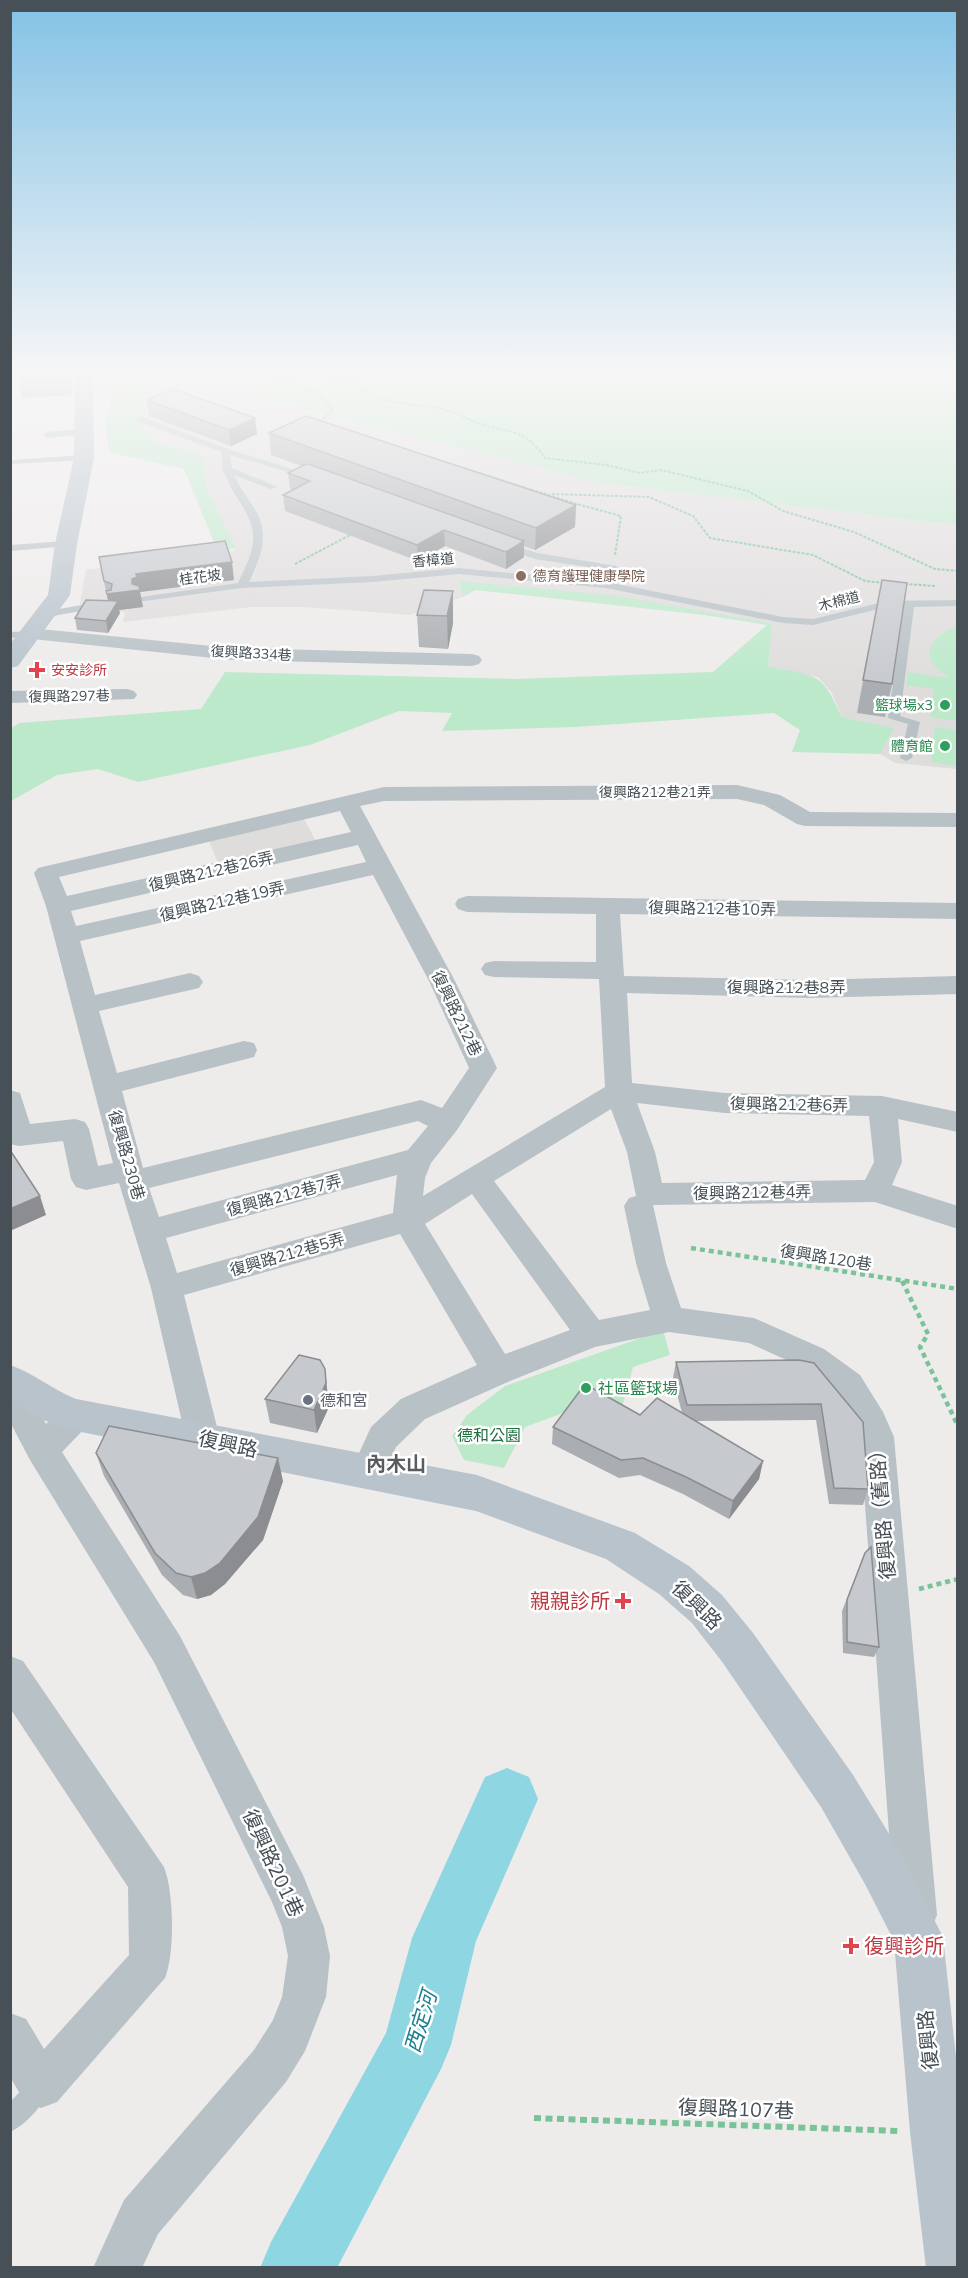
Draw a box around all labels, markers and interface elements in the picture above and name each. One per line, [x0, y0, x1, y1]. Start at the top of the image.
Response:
street label: 香樟道 [411, 549, 455, 571]
street label: 桂花坡 [178, 565, 222, 589]
place label: 德育護理健康學院 [533, 567, 645, 585]
marker: 德育護理健康學院 [514, 569, 528, 583]
street label: 木棉道 [816, 587, 862, 615]
street label: 復興路334巷 [210, 642, 292, 664]
marker: 安安診所 [28, 661, 46, 679]
place label: 安安診所 [51, 661, 107, 679]
street label: 復興路297巷 [28, 686, 110, 706]
place label: 籃球場x3 [875, 696, 933, 714]
marker: 籃球場x3 [938, 698, 952, 712]
place label: 體育館 [891, 737, 933, 755]
marker: 體育館 [938, 739, 952, 753]
street label: 復興路212巷21弄 [599, 783, 711, 801]
street label: 復興路212巷26弄 [146, 847, 276, 895]
street label: 復興路212巷19弄 [157, 877, 287, 925]
street label: 復興路212巷10弄 [648, 897, 776, 919]
street label: 復興路212巷 [428, 967, 486, 1059]
street label: 復興路212巷8弄 [727, 977, 845, 997]
street label: 復興路212巷6弄 [730, 1093, 848, 1115]
street label: 復興路230巷 [105, 1108, 149, 1202]
street label: 復興路212巷7弄 [224, 1170, 344, 1220]
street label: 復興路212巷4弄 [693, 1181, 811, 1203]
street label: 復興路212巷5弄 [227, 1228, 347, 1280]
street label: 復興路120巷 [779, 1240, 873, 1274]
place label: 社區籃球場 [598, 1378, 678, 1398]
marker: 社區籃球場 [579, 1381, 593, 1395]
place label: 德和宮 [320, 1390, 368, 1410]
marker: 德和宮 [301, 1393, 315, 1407]
street label: 復興路 [196, 1425, 260, 1462]
park label: 德和公園 [457, 1425, 521, 1445]
street label: 復興路（舊路） [863, 1439, 900, 1581]
district label: 內木山 [366, 1451, 426, 1476]
street label: 復興路 [667, 1575, 728, 1634]
place label: 親親診所 [530, 1588, 610, 1613]
marker: 親親診所 [614, 1592, 632, 1610]
street label: 復興路201巷 [238, 1805, 309, 1921]
place label: 復興診所 [864, 1933, 944, 1958]
marker: 復興診所 [842, 1937, 860, 1955]
water label: 西定河 [398, 1984, 443, 2056]
street label: 復興路 [912, 2009, 943, 2071]
street label: 復興路107巷 [678, 2094, 794, 2123]

